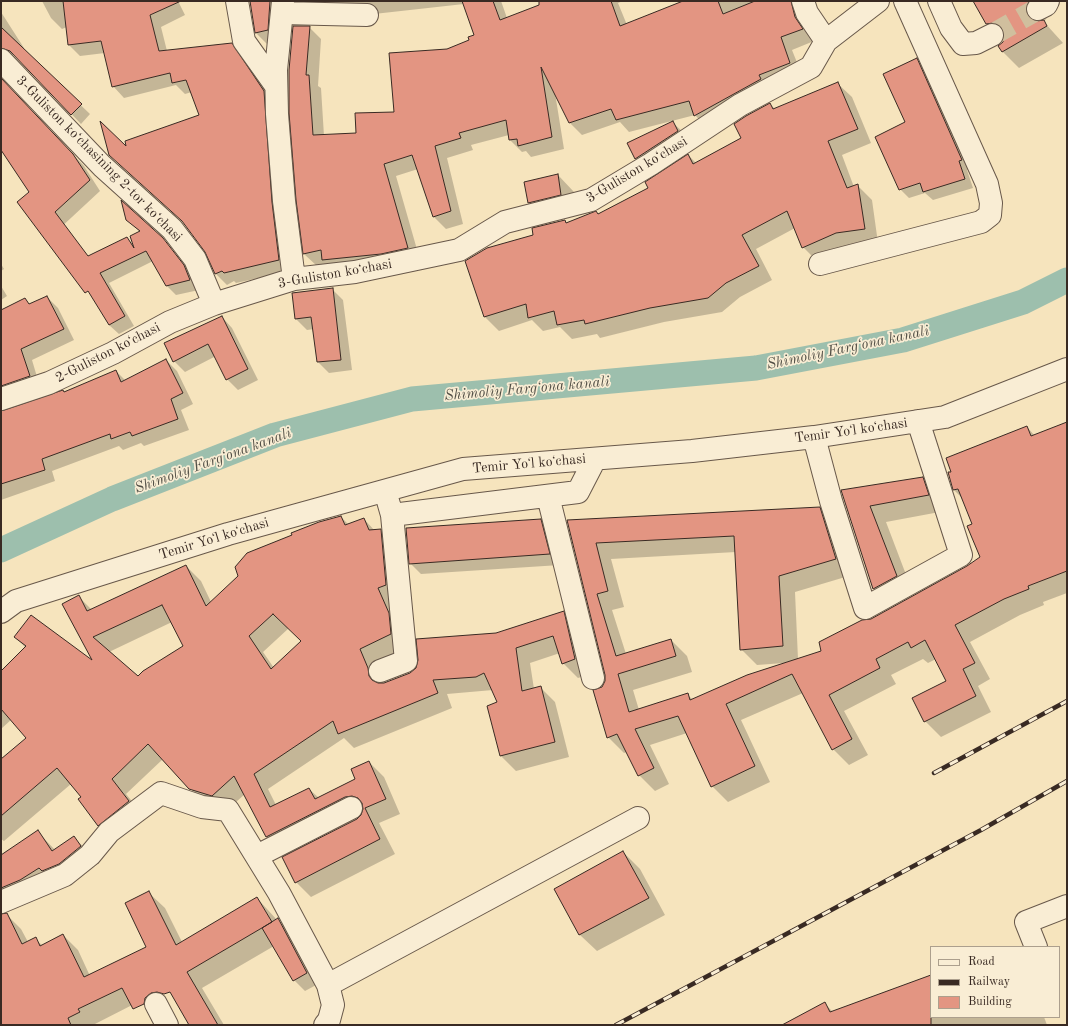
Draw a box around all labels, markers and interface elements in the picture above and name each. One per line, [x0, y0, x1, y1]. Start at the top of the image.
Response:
street label: 3-Guliston koʻchasining 2-tor koʻchasi [12, 72, 186, 246]
street label: 3-Guliston koʻchasi [583, 133, 691, 207]
street label: 3-Guliston koʻchasi [277, 256, 393, 292]
street label: 2-Guliston koʻchasi [53, 319, 163, 387]
water label: Shimoliy Fargʻona kanali [765, 322, 931, 374]
water label: Shimoliy Fargʻona kanali [444, 373, 610, 405]
street label: Temir Yoʻl koʻchasi [793, 415, 909, 447]
water label: Shimoliy Fargʻona kanali [132, 424, 294, 498]
street label: Temir Yoʻl koʻchasi [471, 451, 587, 477]
street label: Temir Yoʻl koʻchasi [157, 514, 271, 564]
legend [930, 946, 1060, 1018]
text: Road [968, 956, 995, 968]
text: Railway [968, 976, 1010, 988]
text: Building [968, 996, 1012, 1008]

